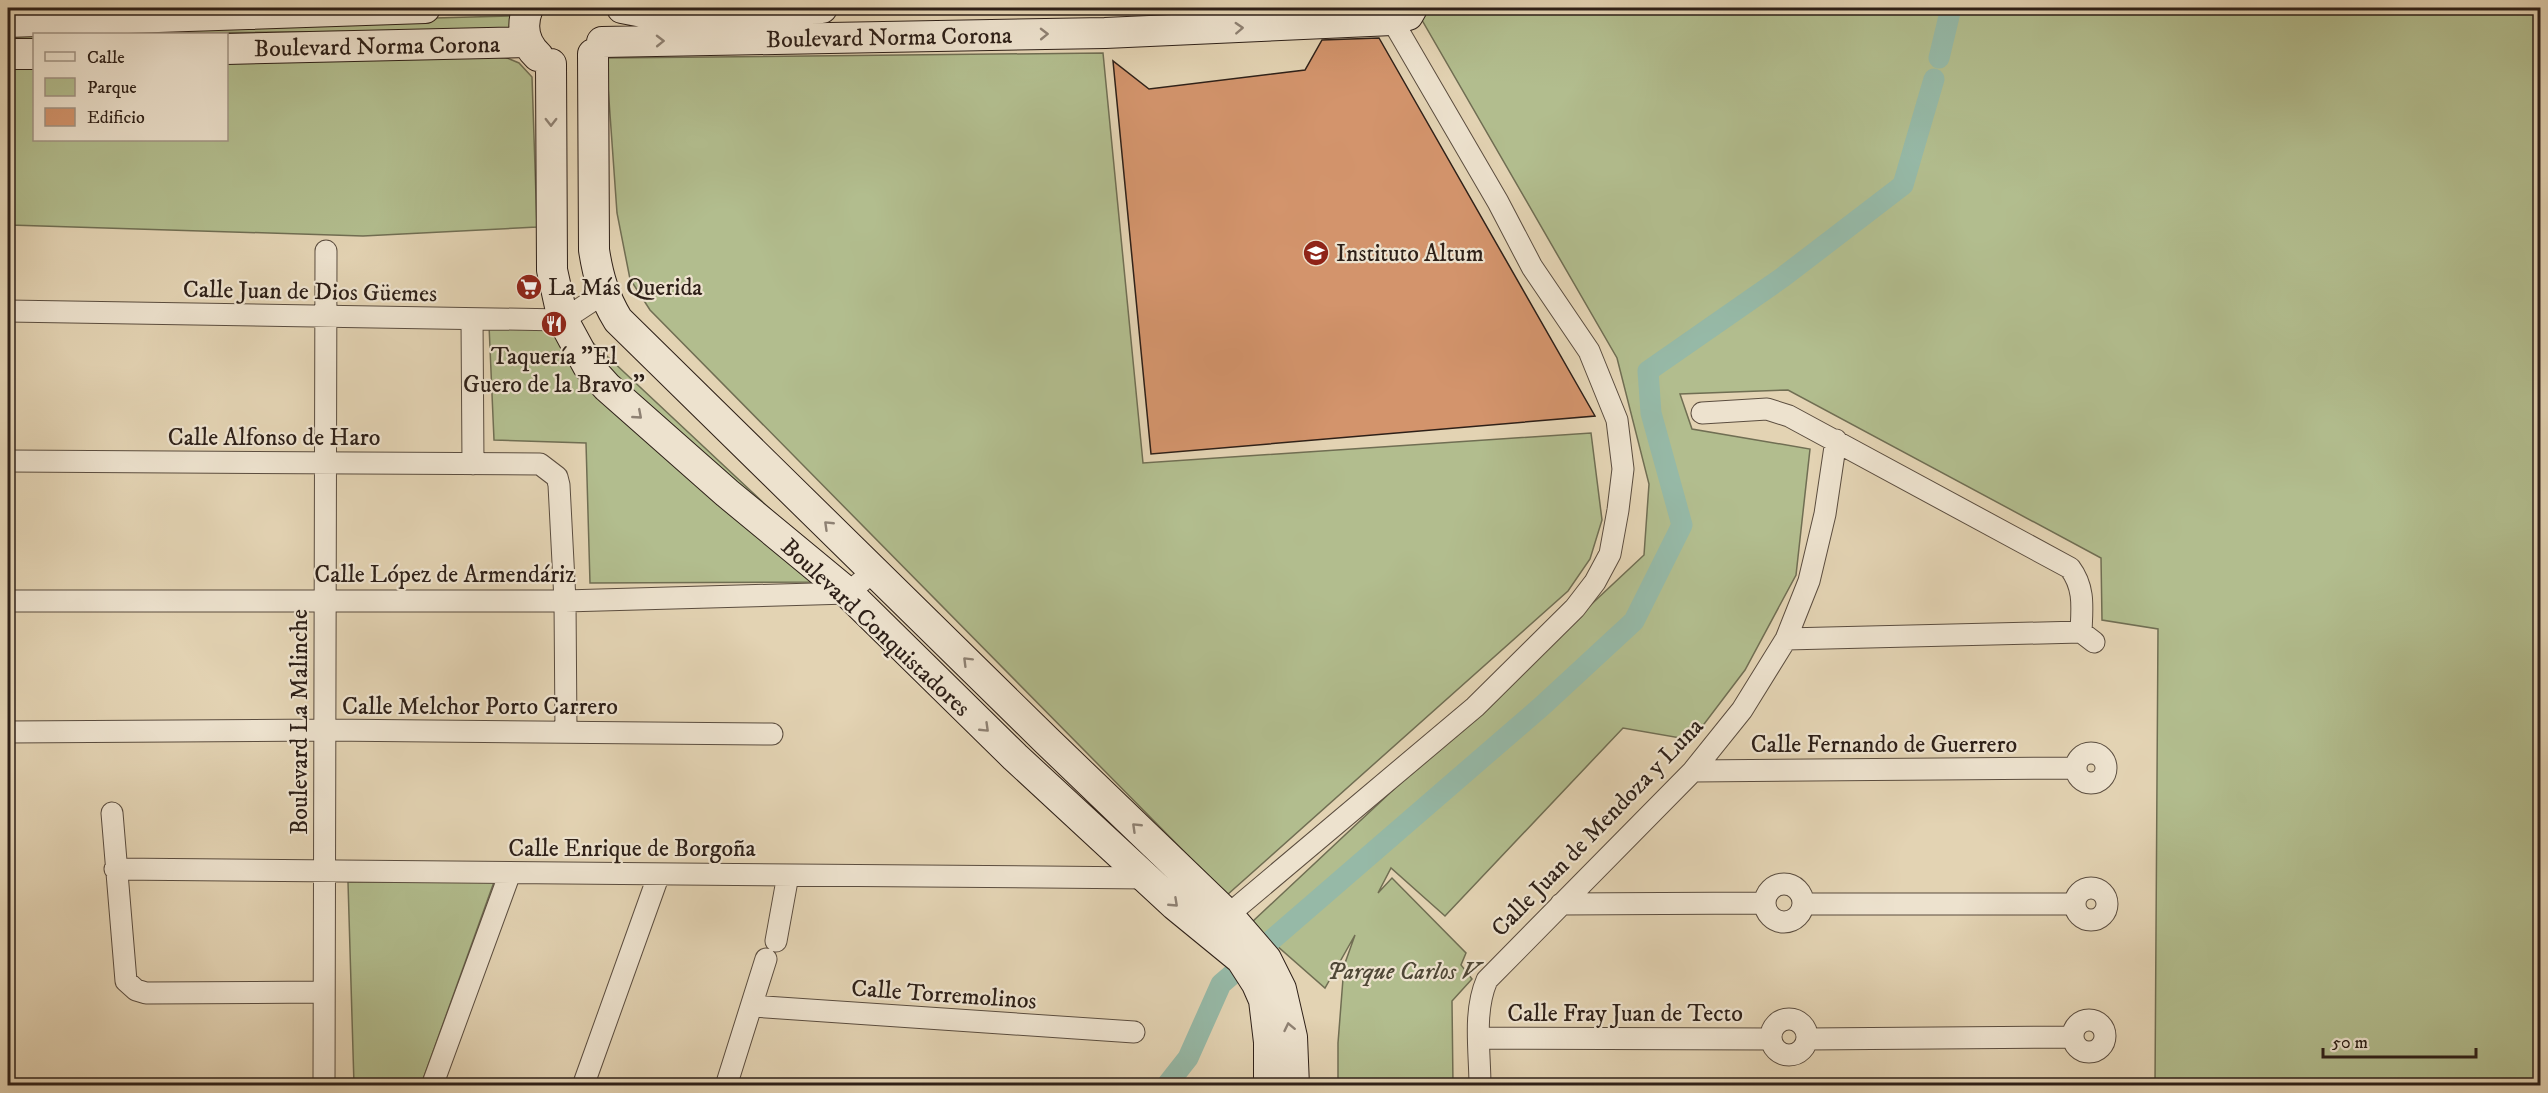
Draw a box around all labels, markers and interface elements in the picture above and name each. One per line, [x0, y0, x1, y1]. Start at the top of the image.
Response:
street label: Boulevard Norma Corona [766, 21, 1013, 55]
one-way arrow [1234, 21, 1243, 34]
one-way arrow [1040, 28, 1049, 40]
street label: Boulevard Norma Corona [254, 30, 501, 64]
legend [33, 33, 228, 141]
one-way arrow [656, 35, 665, 47]
text: Calle [87, 47, 125, 69]
text: Parque [87, 77, 137, 99]
text: Edificio [87, 107, 145, 129]
one-way arrow [545, 118, 557, 127]
school or university icon: Instituto Altum [1301, 238, 1331, 268]
place label: Instituto Altum [1336, 239, 1484, 269]
supermarket icon: La Más Querida [514, 272, 544, 302]
place label: La Más Querida [548, 273, 703, 303]
street label: Calle Juan de Dios Güemes [183, 275, 437, 309]
restaurant icon: Taquería "El Guero de la Bravo" [539, 309, 569, 339]
place label: Taquería "El Guero de la Bravo" [463, 342, 645, 400]
one-way arrow [631, 408, 642, 419]
street label: Calle Alfonso de Haro [168, 423, 380, 453]
one-way arrow [824, 521, 835, 532]
street label: Boulevard Conquistadores [774, 532, 976, 723]
street label: Calle López de Armendáriz [314, 560, 576, 590]
street label: Boulevard La Malinche [285, 609, 315, 835]
one-way arrow [963, 658, 974, 669]
street label: Calle Melchor Porto Carrero [342, 692, 618, 722]
street label: Calle Juan de Mendoza y Luna [1485, 711, 1711, 943]
one-way arrow [978, 720, 989, 731]
street label: Calle Fernando de Guerrero [1751, 730, 2017, 760]
one-way arrow [1133, 823, 1143, 834]
street label: Calle Enrique de Borgoña [508, 834, 757, 864]
one-way arrow [1167, 896, 1178, 907]
park label: Parque Carlos V [1327, 957, 1484, 987]
street label: Calle Torremolinos [850, 974, 1038, 1016]
street label: Calle Fray Juan de Tecto [1507, 999, 1743, 1029]
scale bar [2323, 1021, 2476, 1059]
one-way arrow [1284, 1023, 1297, 1033]
text: 50 m [2332, 1032, 2368, 1054]

